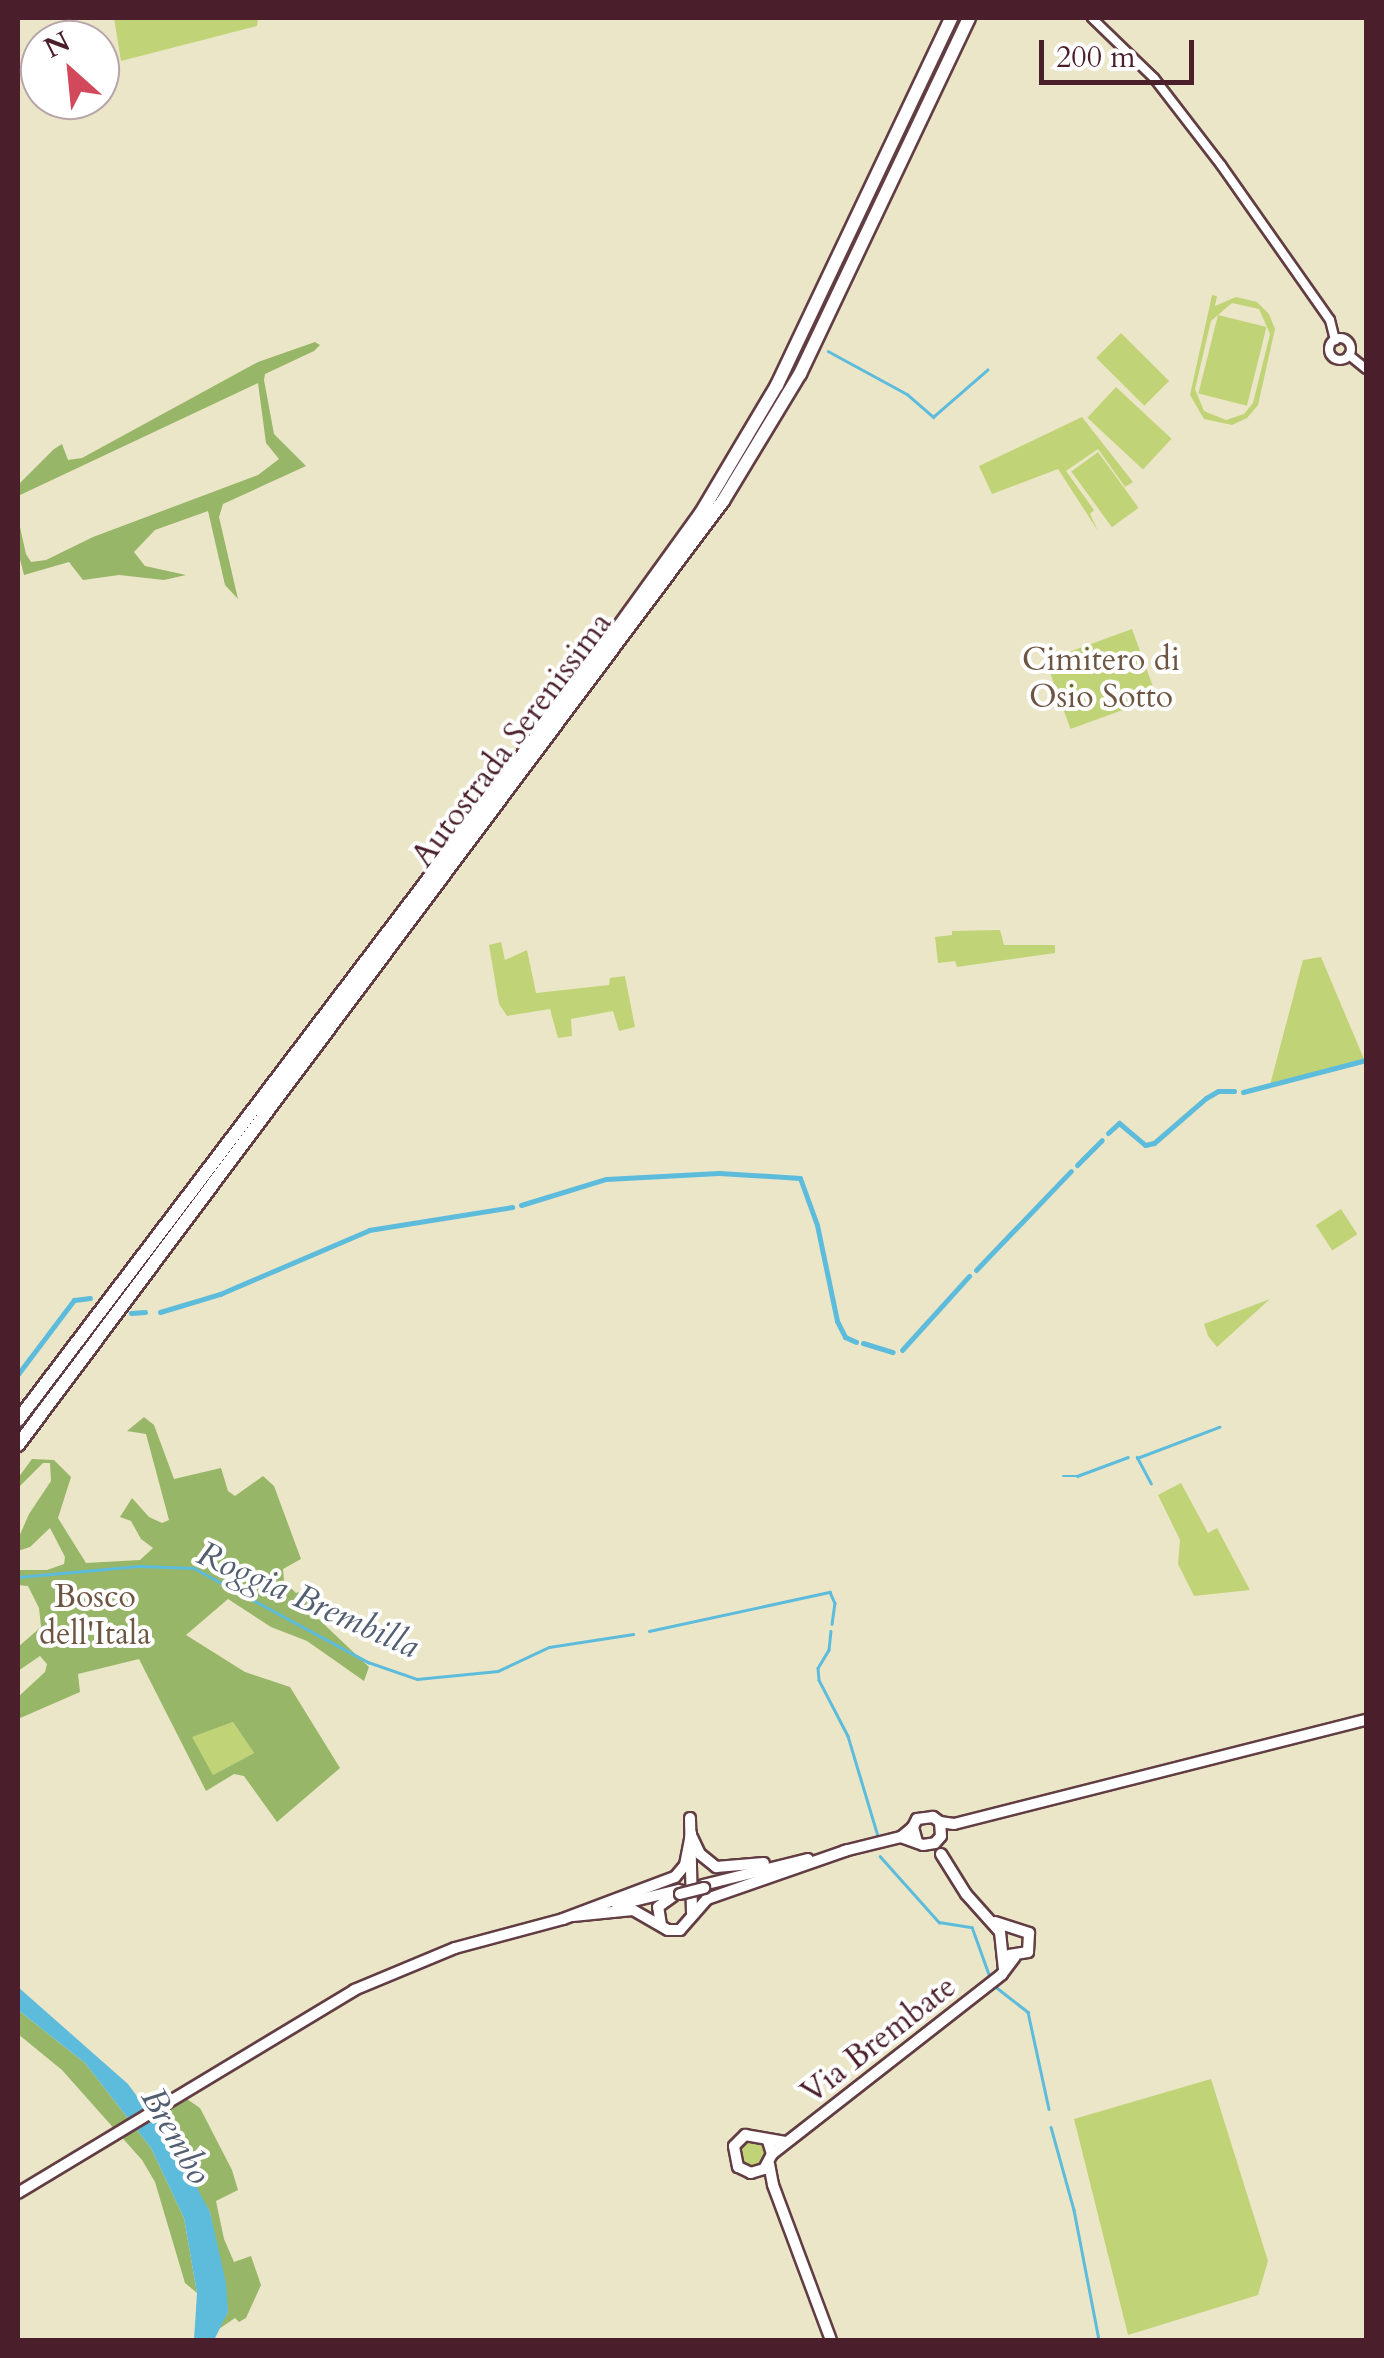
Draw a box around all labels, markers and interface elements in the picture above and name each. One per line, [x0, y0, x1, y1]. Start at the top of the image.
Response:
north arrow [20, 20, 120, 120]
scale bar [1044, 20, 1199, 82]
text: N [38, 23, 77, 67]
text: 200 m [1056, 37, 1136, 78]
street label: Autostrada Serenissima [404, 605, 620, 875]
park label: Cimitero di Osio Sotto [1022, 642, 1180, 717]
water label: Roggia Brembilla [191, 1532, 425, 1668]
park label: Bosco dell'Itala [39, 1579, 151, 1654]
street label: Via Brembate [794, 1968, 964, 2112]
water label: Brembo [132, 2080, 220, 2192]

